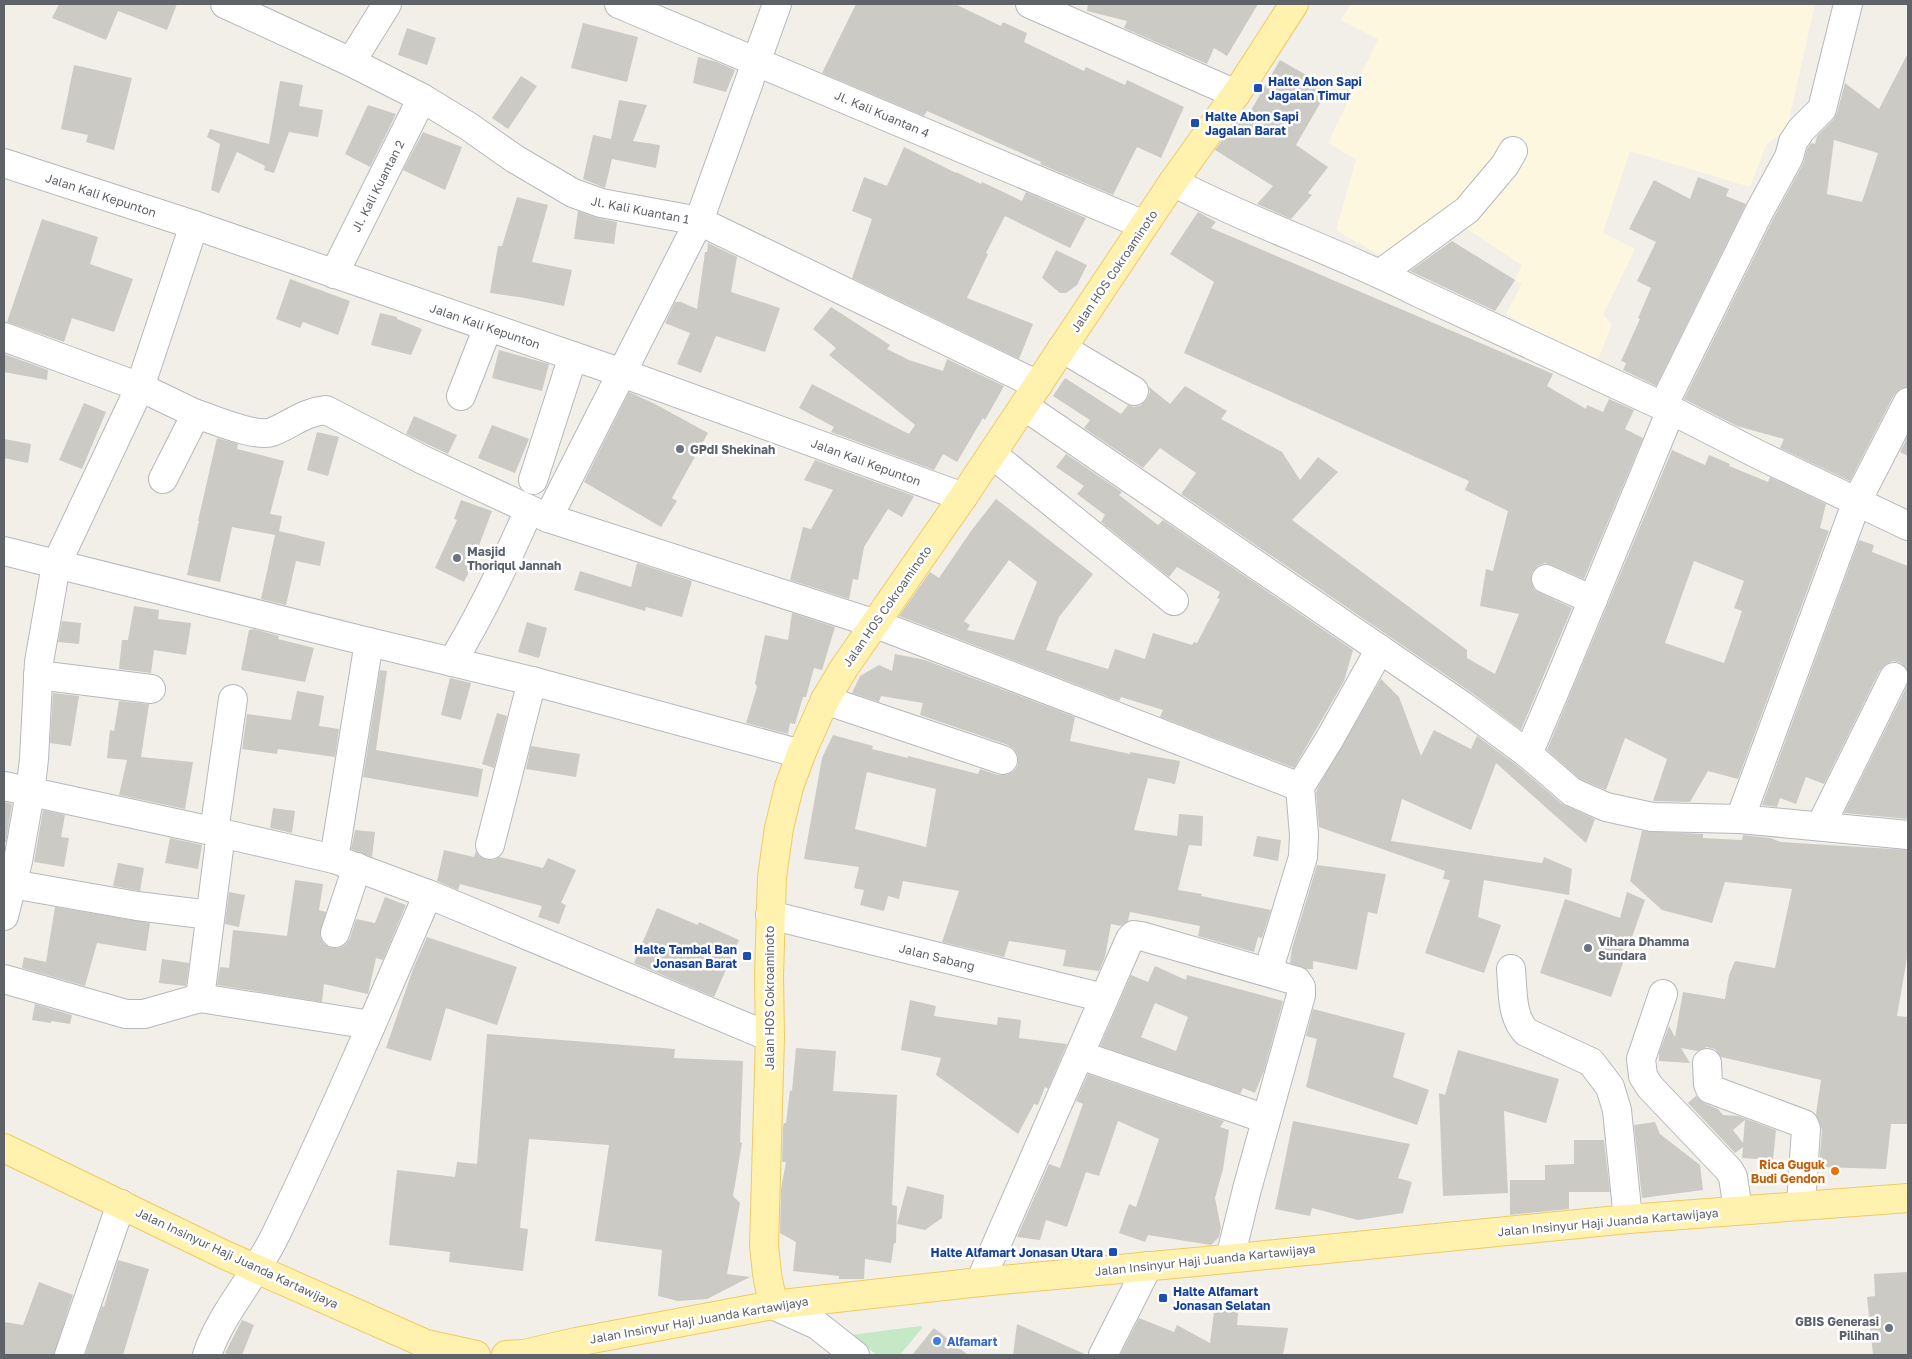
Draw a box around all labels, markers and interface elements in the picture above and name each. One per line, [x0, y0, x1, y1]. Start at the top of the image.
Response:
place label: Halte Abon Sapi Jagalan Timur [1268, 74, 1362, 103]
marker: Halte Abon Sapi Jagalan Timur [1252, 82, 1264, 94]
street label: Jl. Kali Kuantan 4 [832, 87, 932, 141]
place label: Halte Abon Sapi Jagalan Barat [1205, 109, 1299, 138]
marker: Halte Abon Sapi Jagalan Barat [1189, 117, 1201, 129]
street label: Jl. Kali Kuantan 2 [348, 138, 408, 234]
street label: Jalan Kali Kepunton [44, 170, 158, 220]
street label: Jl. Kali Kuantan 1 [590, 193, 691, 227]
street label: Jalan HOS Cokroaminoto [1067, 207, 1161, 335]
street label: Jalan Kali Kepunton [428, 300, 542, 352]
street label: Jalan Kali Kepunton [809, 435, 923, 489]
place label: GPdI Shekinah [690, 442, 775, 457]
marker: GPdI Shekinah [674, 443, 686, 455]
street label: Jalan HOS Cokroaminoto [839, 543, 935, 669]
place label: Masjid Thoriqul Jannah [467, 544, 561, 573]
marker: Masjid Thoriqul Jannah [451, 552, 463, 564]
street label: Jalan HOS Cokroaminoto [762, 926, 777, 1070]
place label: Vihara Dhamma Sundara [1598, 934, 1689, 963]
street label: Jalan Sabang [897, 940, 977, 974]
place label: Halte Tambal Ban Jonasan Barat [634, 942, 737, 971]
marker: Vihara Dhamma Sundara [1582, 942, 1594, 954]
marker: Halte Tambal Ban Jonasan Barat [741, 950, 753, 962]
place label: Rica Guguk Budi Gendon [1751, 1157, 1825, 1186]
marker: Rica Guguk Budi Gendon [1829, 1165, 1841, 1177]
street label: Jalan Insinyur Haji Juanda Kartawijaya [133, 1204, 341, 1312]
street label: Jalan Insinyur Haji Juanda Kartawijaya [1497, 1205, 1719, 1239]
street label: Jalan Insinyur Haji Juanda Kartawijaya [1094, 1241, 1316, 1279]
place label: Halte Alfamart Jonasan Utara [931, 1245, 1103, 1260]
marker: Halte Alfamart Jonasan Utara [1107, 1246, 1119, 1258]
place label: Halte Alfamart Jonasan Selatan [1173, 1284, 1270, 1313]
marker: Halte Alfamart Jonasan Selatan [1157, 1292, 1169, 1304]
street label: Jalan Insinyur Haji Juanda Kartawijaya [589, 1293, 809, 1347]
place label: GBIS Generasi Pilihan [1795, 1314, 1879, 1343]
marker: GBIS Generasi Pilihan [1883, 1322, 1895, 1334]
place label: Alfamart [947, 1334, 998, 1349]
marker: Alfamart [931, 1335, 943, 1347]

